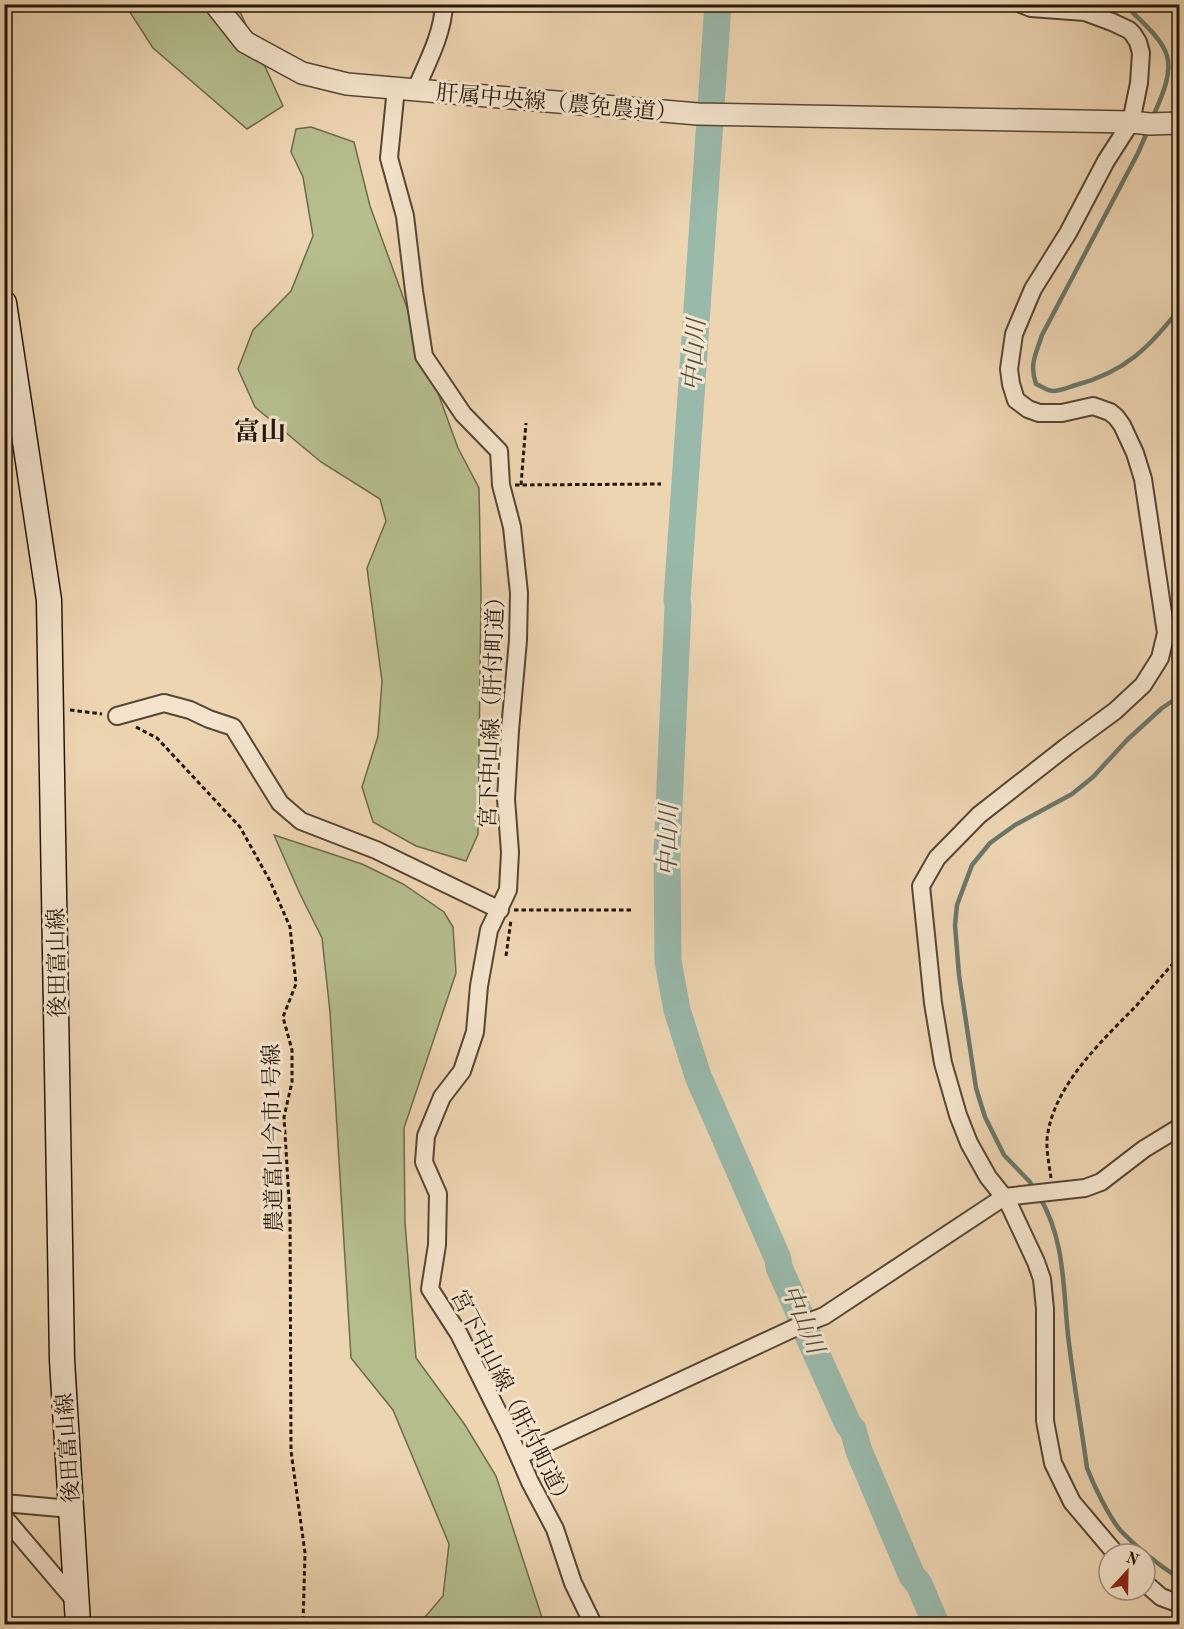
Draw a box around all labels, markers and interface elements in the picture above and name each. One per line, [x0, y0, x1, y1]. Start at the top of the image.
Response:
street label: 肝属中央線（農免農道） [435, 80, 679, 125]
water label: 中山川 [679, 315, 711, 392]
district label: 富山 [234, 417, 286, 446]
street label: 宮下中山線（肝付町道） [476, 586, 508, 828]
water label: 中山川 [654, 801, 683, 876]
street label: 後田富山線 [44, 908, 70, 1018]
street label: 農道富山今市1号線 [259, 1043, 287, 1233]
water label: 中山川 [776, 1281, 830, 1360]
street label: 宮下中山線（肝付町道） [446, 1286, 578, 1513]
street label: 後田富山線 [52, 1392, 84, 1504]
north arrow [1097, 1542, 1157, 1602]
text: N [1123, 1550, 1141, 1570]

